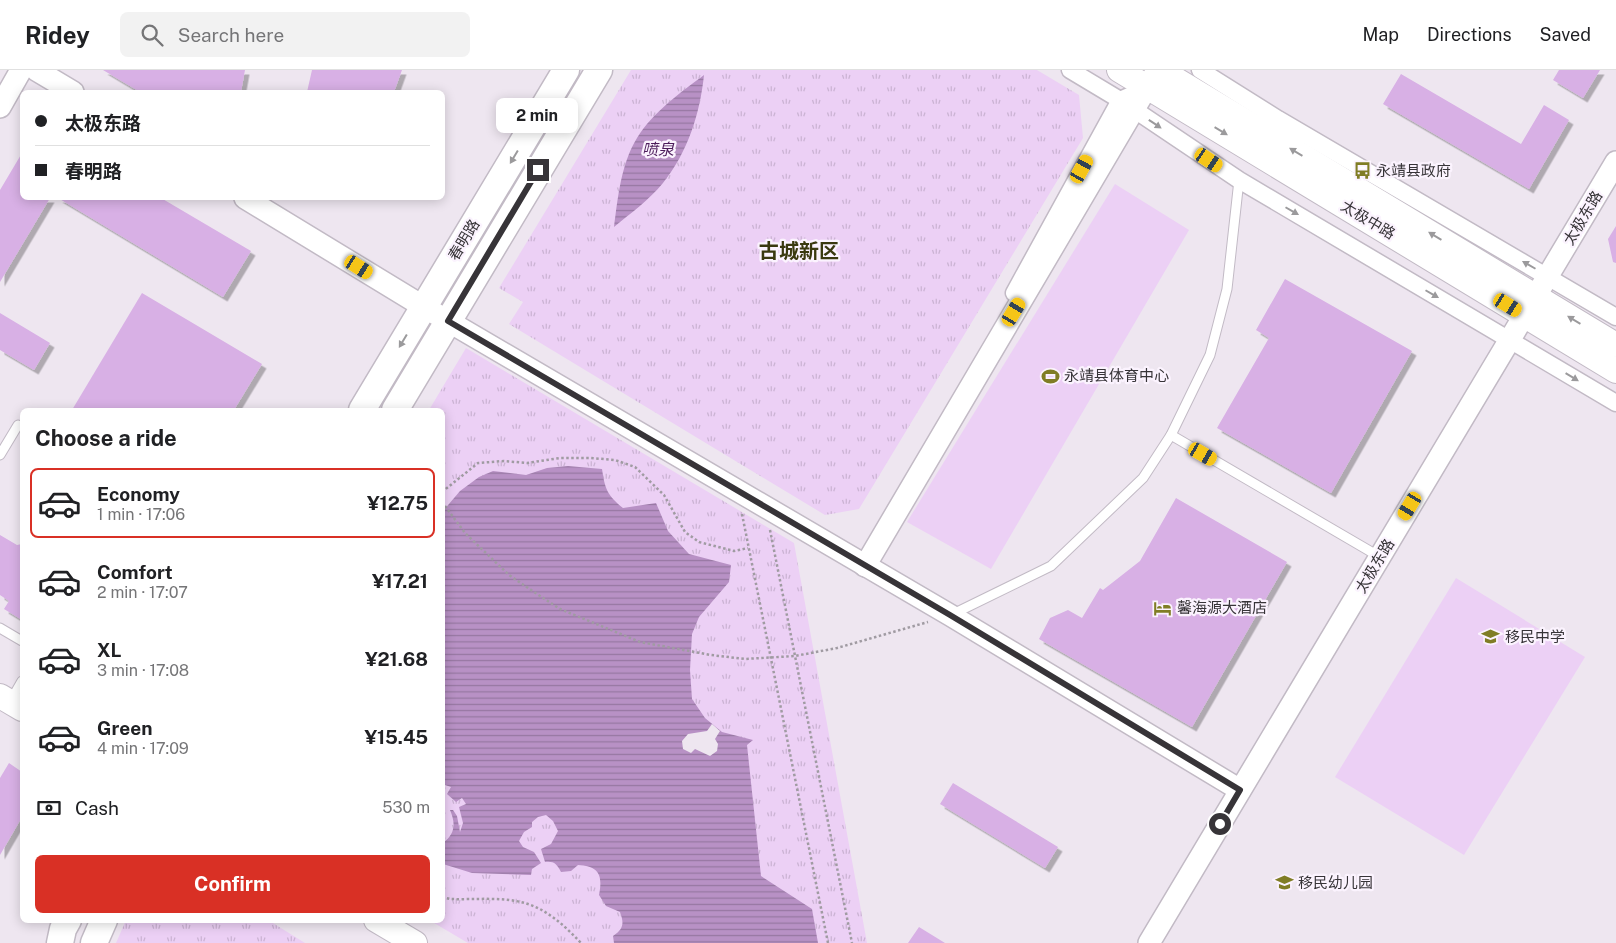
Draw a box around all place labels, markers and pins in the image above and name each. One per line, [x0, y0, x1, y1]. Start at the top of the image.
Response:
bus stop icon: 永靖县政府 [1352, 161, 1372, 181]
place label: 永靖县政府 [1376, 162, 1451, 179]
sports icon: 永靖县体育中心 [1040, 366, 1060, 386]
place label: 永靖县体育中心 [1064, 367, 1169, 384]
hotel icon: 馨海源大酒店 [1153, 598, 1173, 618]
place label: 馨海源大酒店 [1177, 599, 1267, 616]
school or university icon: 移民中学 [1481, 627, 1501, 647]
place label: 移民中学 [1505, 628, 1565, 645]
school or university icon: 移民幼儿园 [1274, 873, 1294, 893]
place label: 移民幼儿园 [1298, 874, 1373, 891]

